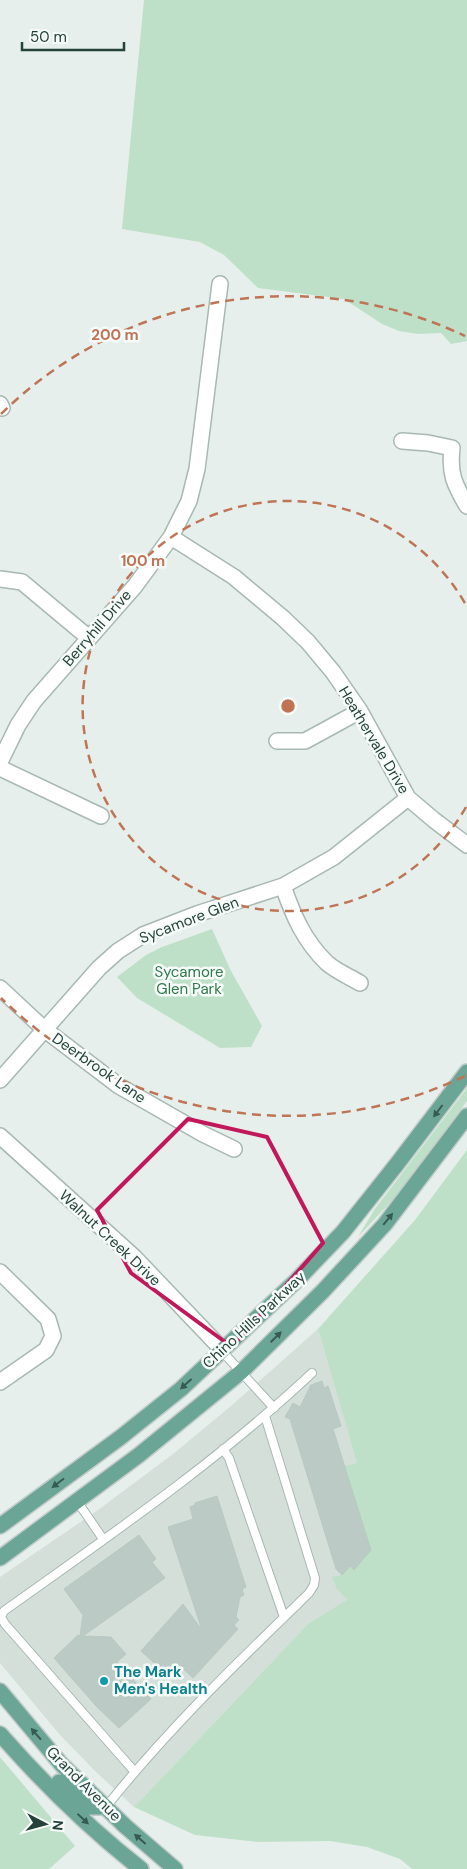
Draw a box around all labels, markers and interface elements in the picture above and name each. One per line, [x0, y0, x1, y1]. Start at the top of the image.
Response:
scale bar [22, 20, 125, 52]
text: 50 m [30, 27, 67, 47]
text: 200 m [91, 325, 139, 345]
text: 100 m [121, 551, 165, 571]
street label: Berryhill Drive [58, 585, 136, 671]
street label: Heathervale Drive [334, 682, 414, 798]
centre of rings [279, 697, 297, 715]
street label: Sycamore Glen [136, 892, 242, 948]
park label: Sycamore Glen Park [154, 962, 224, 999]
street label: Deerbrook Lane [48, 1028, 150, 1108]
one-way arrow [432, 1104, 443, 1117]
street label: Walnut Creek Drive [55, 1186, 165, 1290]
one-way arrow [382, 1213, 393, 1226]
street label: Chino Hills Parkway [198, 1267, 310, 1373]
one-way arrow [270, 1332, 282, 1344]
one-way arrow [181, 1378, 193, 1390]
one-way arrow [52, 1478, 65, 1489]
place label: The Mark Men's Health [114, 1662, 208, 1699]
marker: The Mark Men's Health [98, 1675, 110, 1687]
one-way arrow [30, 1728, 41, 1741]
street label: Grand Avenue [42, 1742, 126, 1826]
north arrow [20, 1799, 70, 1849]
one-way arrow [77, 1813, 89, 1825]
text: N [48, 1819, 67, 1831]
one-way arrow [134, 1833, 147, 1844]

